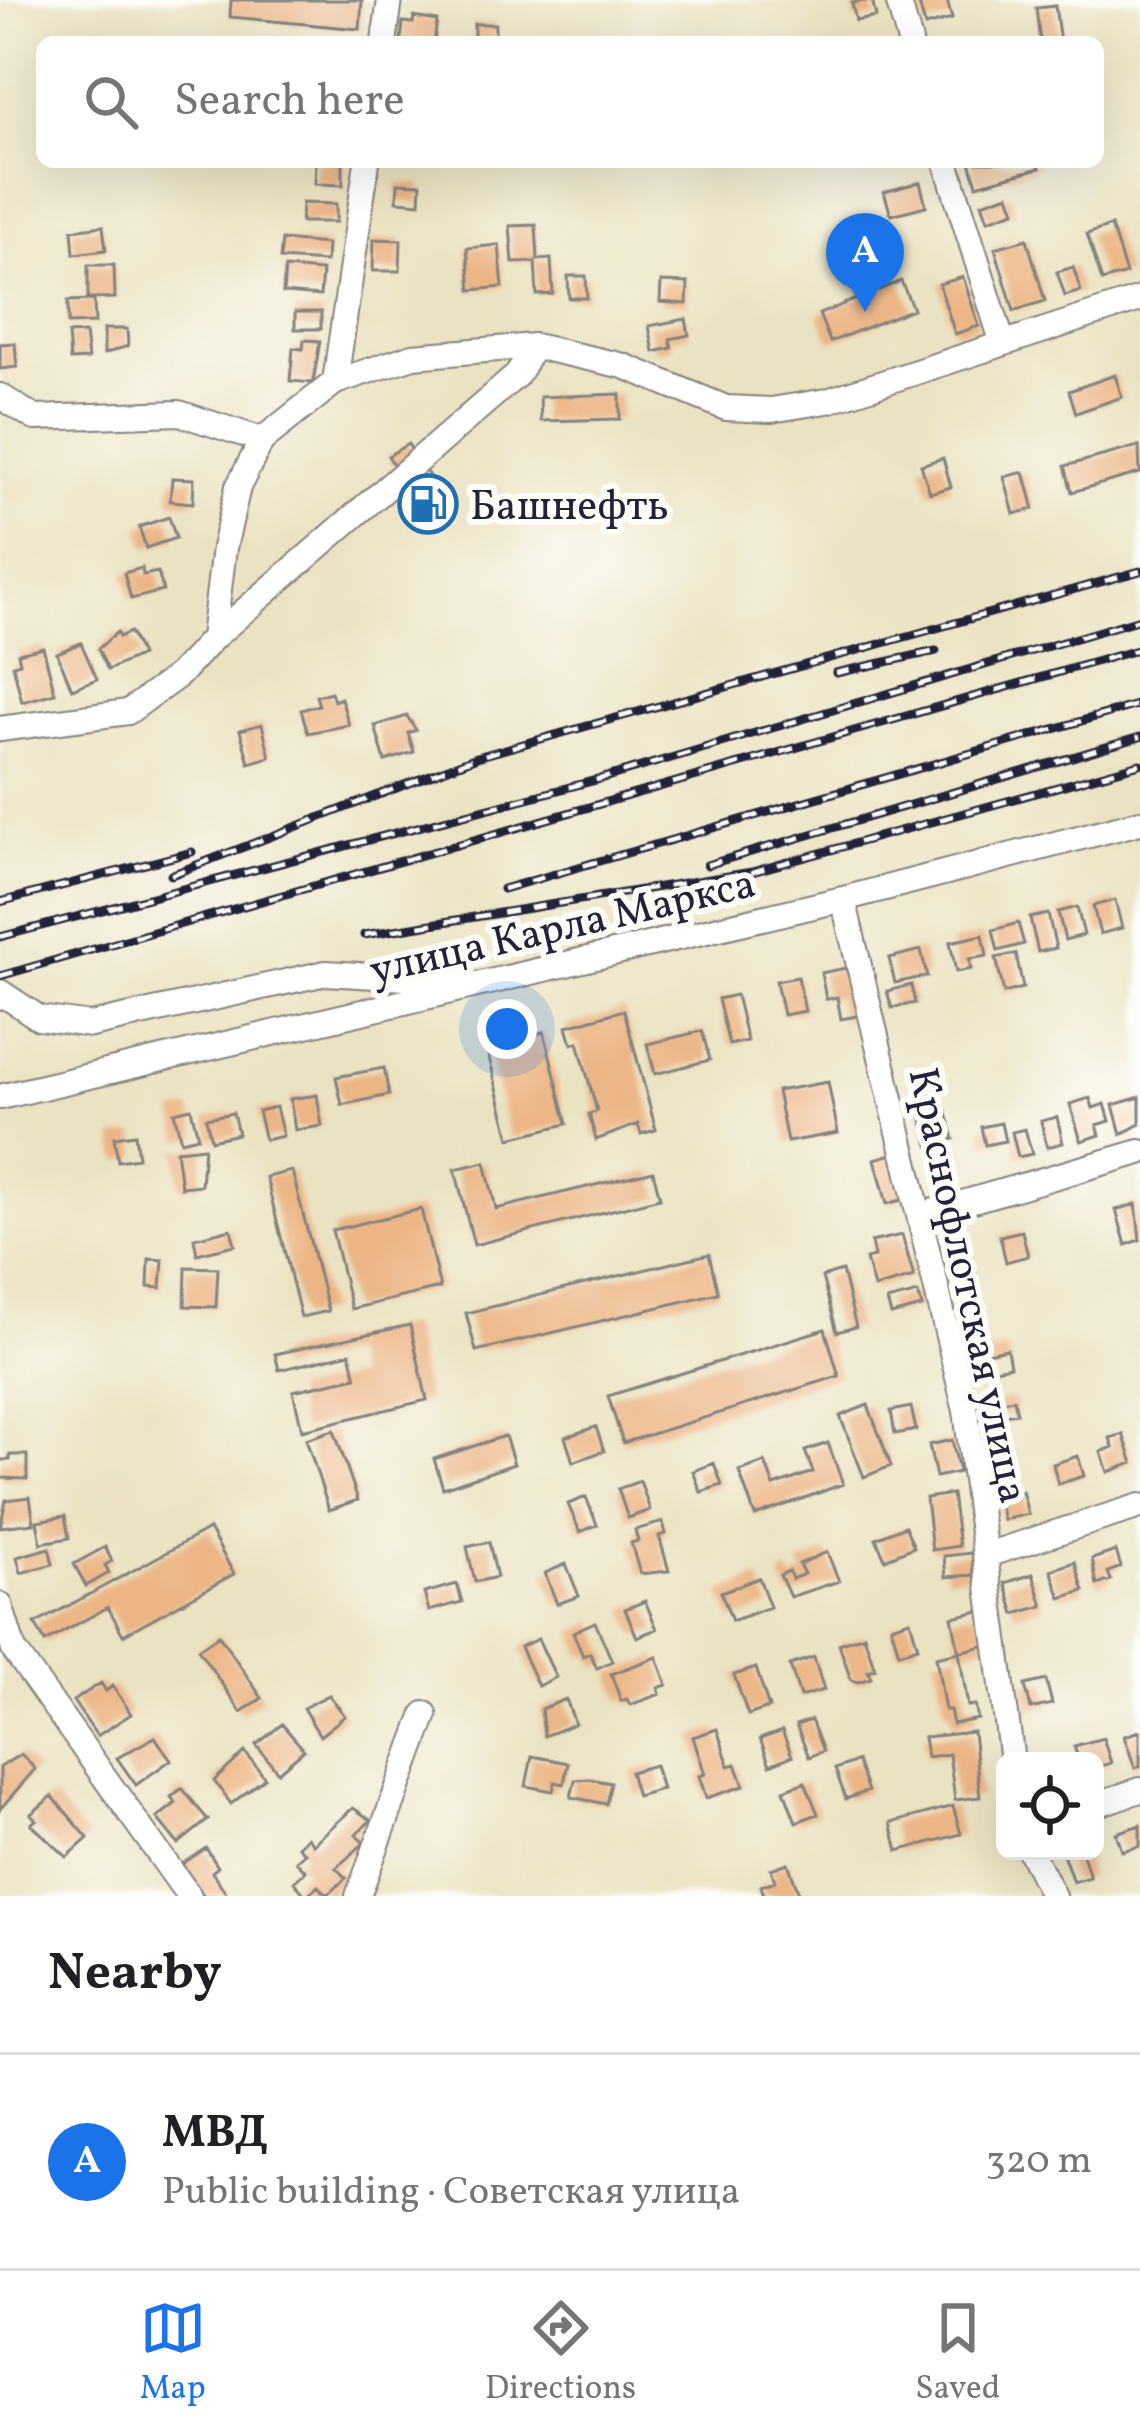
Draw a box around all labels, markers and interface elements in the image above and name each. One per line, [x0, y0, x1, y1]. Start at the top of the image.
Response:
search box [36, 36, 1104, 168]
icon: search [78, 69, 144, 135]
text: Search here [174, 71, 405, 134]
pin: A [826, 213, 904, 312]
fuel station icon: Башнефть [397, 473, 459, 535]
place label: Башнефть [470, 479, 669, 538]
street label: улица Карла Маркса [364, 856, 762, 1002]
your location [477, 999, 537, 1059]
street label: Краснофлотская улица [891, 1063, 1041, 1509]
map controls [996, 1752, 1104, 1860]
button: locate [996, 1752, 1104, 1860]
text: Nearby [48, 1939, 222, 2010]
text: МВД [162, 2103, 269, 2166]
text: A [73, 2135, 101, 2189]
text: 320 m [986, 2135, 1092, 2189]
text: Public building · Советская улица [162, 2166, 740, 2220]
tab: Map [140, 2295, 206, 2413]
tab: Directions [485, 2295, 636, 2413]
tab: Saved [915, 2295, 1000, 2413]

